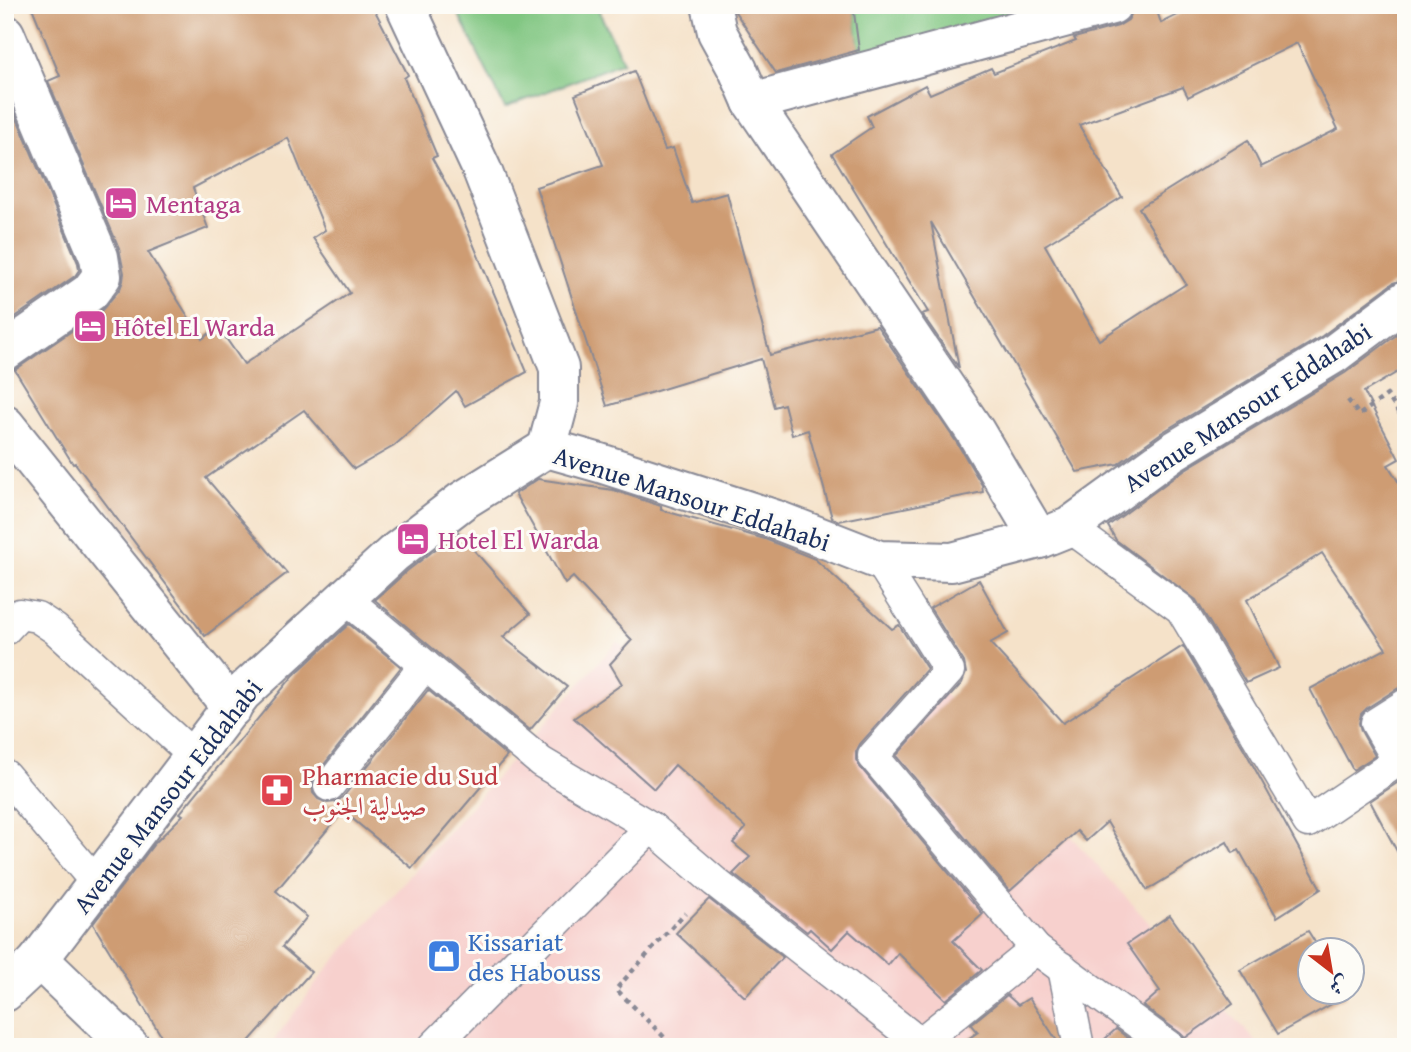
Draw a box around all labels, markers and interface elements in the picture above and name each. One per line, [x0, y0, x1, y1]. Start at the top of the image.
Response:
hotel icon: Mentaga [102, 184, 140, 222]
place label: Mentaga [146, 184, 242, 223]
hotel icon: Hôtel El Warda [71, 307, 109, 345]
place label: Hôtel El Warda [114, 307, 276, 346]
street label: Avenue Mansour Eddahabi [1115, 312, 1379, 502]
street label: Avenue Mansour Eddahabi [549, 435, 835, 561]
hotel icon: Hotel El Warda [394, 520, 432, 558]
place label: Hotel El Warda [438, 520, 600, 559]
street label: Avenue Mansour Eddahabi [63, 670, 271, 922]
place label: Pharmacie du Sud صيدلية الجنوب [302, 756, 498, 825]
pharmacy icon: Pharmacie du Sud صيدلية الجنوب [258, 771, 296, 809]
place label: Kissariat des Habouss [468, 922, 601, 991]
north arrow [1296, 936, 1366, 1006]
shop icon: Kissariat des Habouss [425, 937, 463, 975]
text: ش [1324, 969, 1355, 1002]

